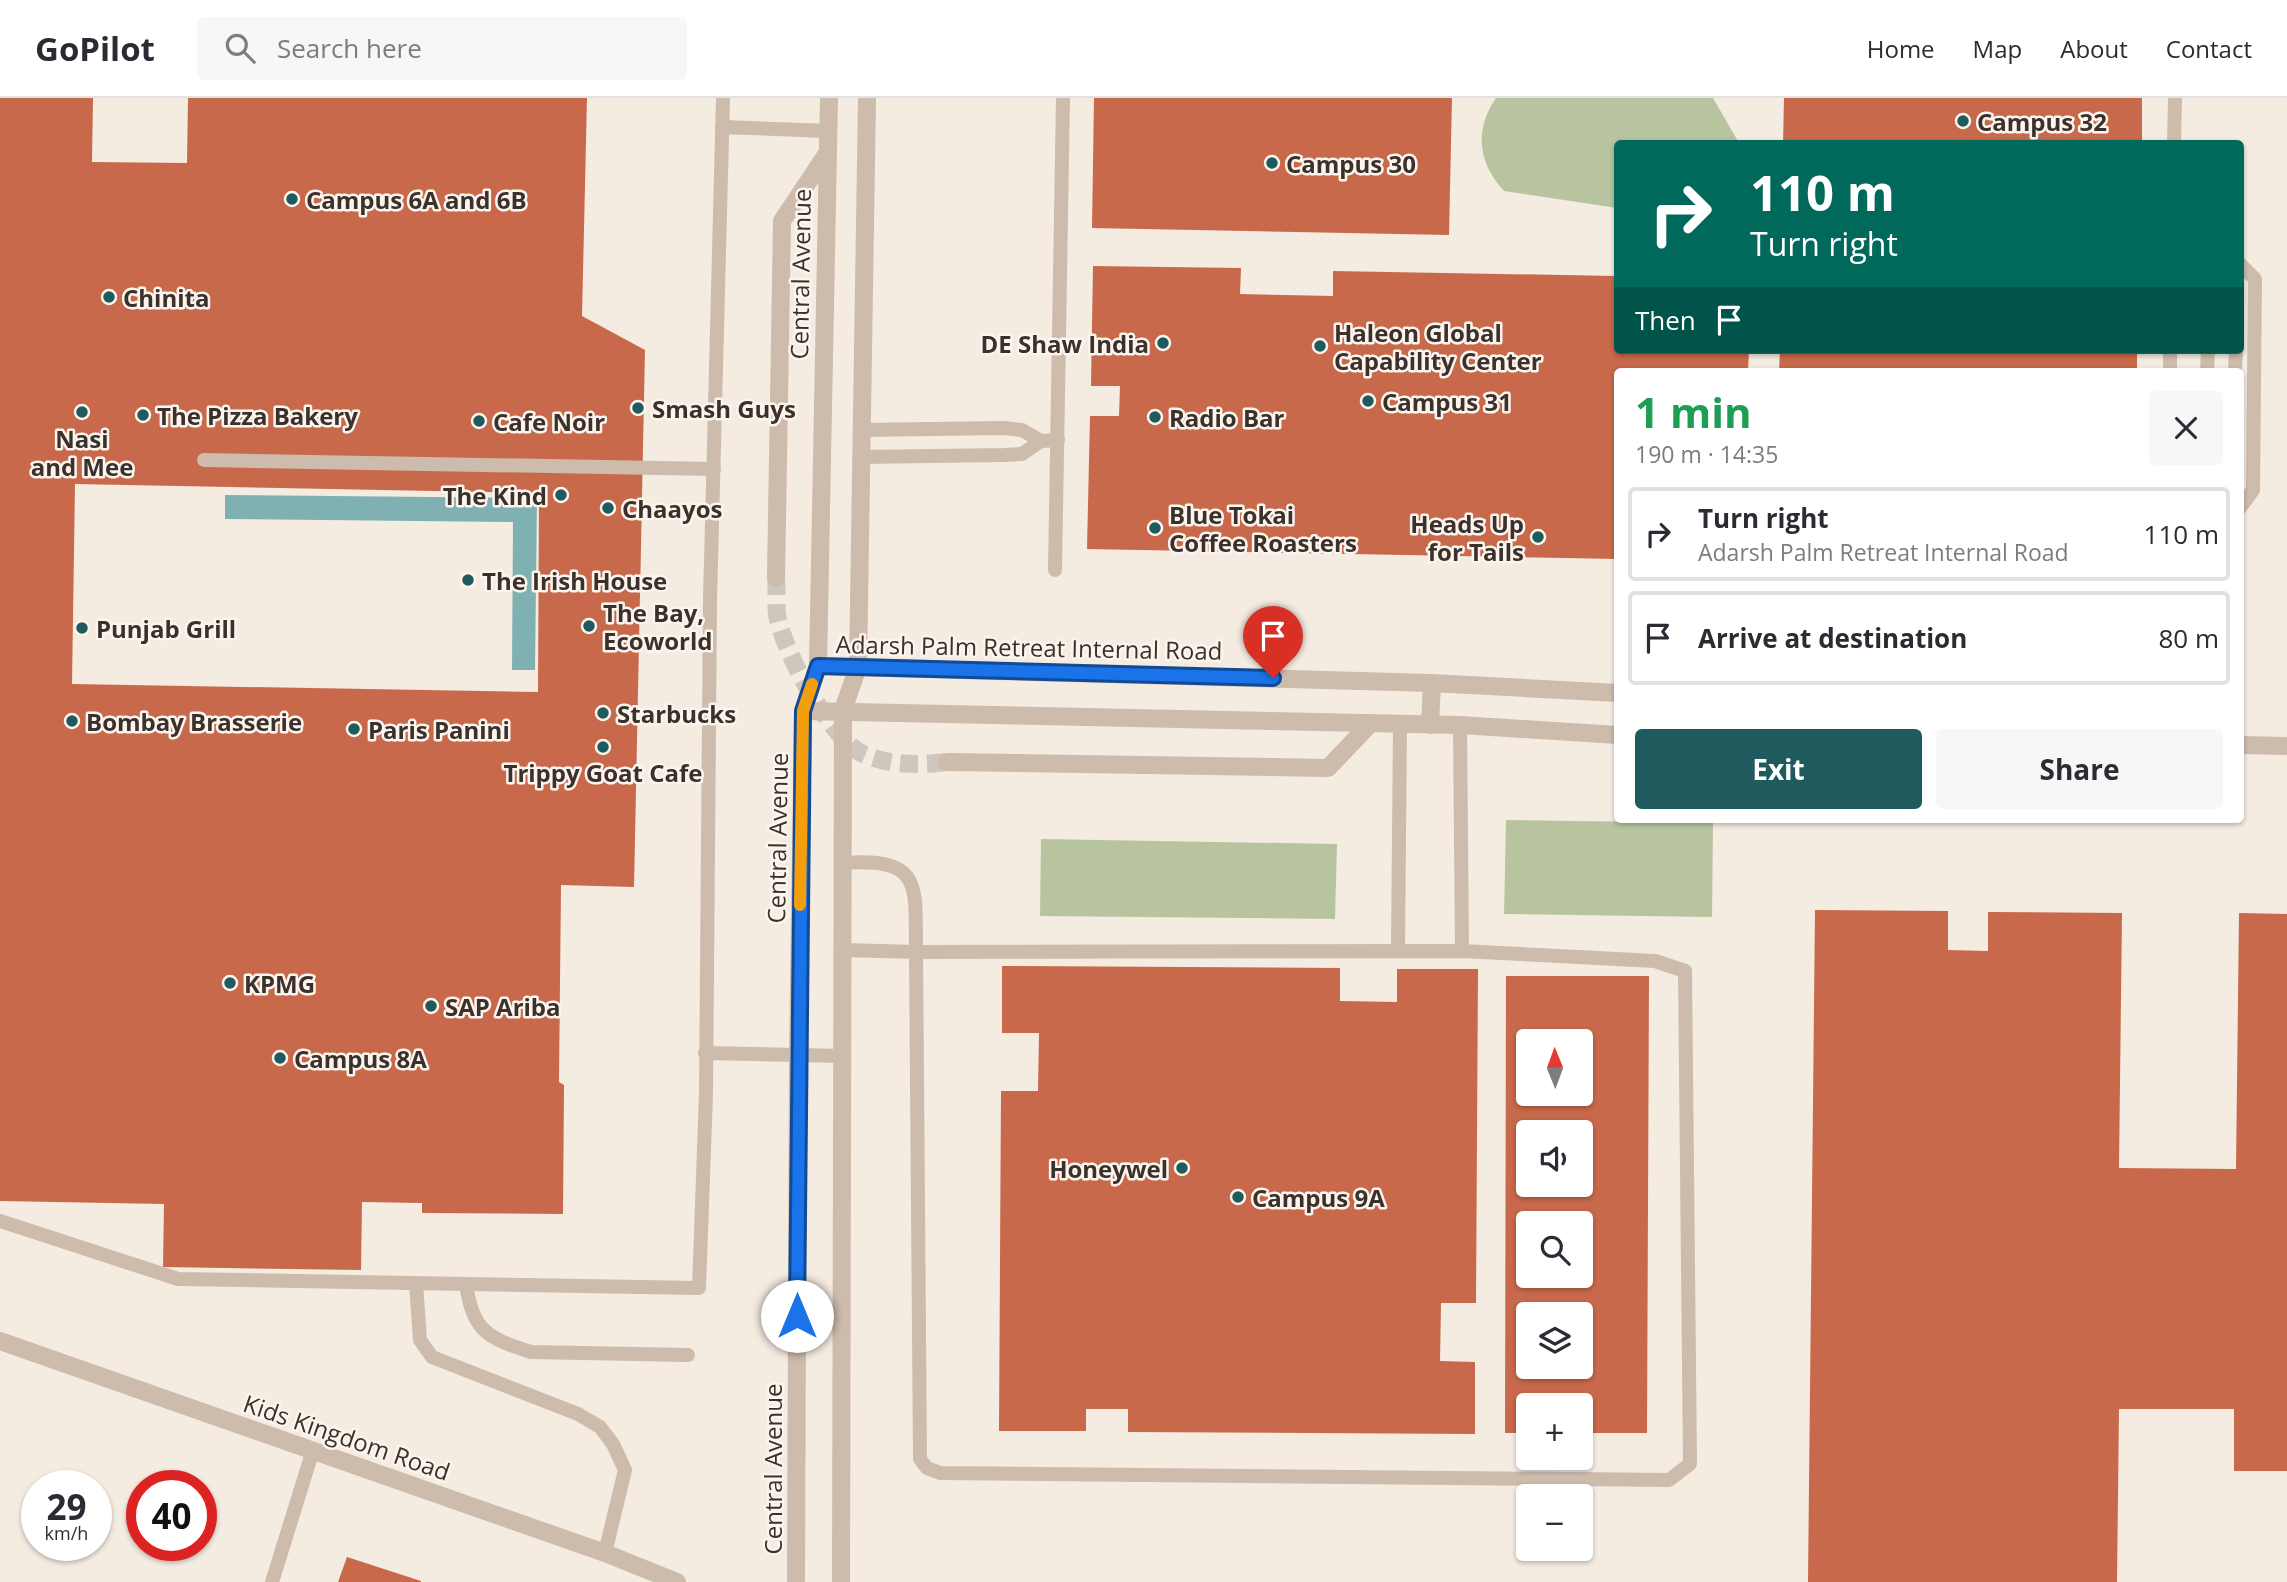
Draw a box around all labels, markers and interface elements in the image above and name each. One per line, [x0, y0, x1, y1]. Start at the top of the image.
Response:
search box [197, 17, 687, 80]
text: GoPilot [35, 26, 155, 71]
icon: search [221, 29, 259, 67]
text: Search here [277, 30, 422, 66]
text: Home [1867, 32, 1935, 65]
text: Map [1973, 32, 2022, 65]
text: About [2060, 32, 2128, 65]
text: Contact [2166, 32, 2252, 65]
place label: Campus 32 [1977, 105, 2107, 138]
marker: Campus 32 [1955, 113, 1971, 129]
place label: Campus 30 [1286, 147, 1416, 180]
marker: Campus 30 [1264, 155, 1280, 171]
text: 110 m [1750, 159, 1895, 225]
icon: right [1635, 168, 1726, 259]
place label: Campus 6A and 6B [306, 183, 527, 216]
street label: Central Avenue [782, 188, 818, 360]
marker: Campus 6A and 6B [284, 191, 300, 207]
text: Turn right [1750, 222, 1898, 265]
place label: Chinita [123, 281, 209, 314]
marker: Chinita [101, 289, 117, 305]
icon: arrive [1710, 301, 1748, 339]
text: Then [1635, 302, 1696, 338]
place label: Haleon Global Capability Center [1334, 316, 1542, 377]
place label: DE Shaw India [981, 327, 1149, 360]
marker: DE Shaw India [1155, 335, 1171, 351]
marker: Haleon Global Capability Center [1312, 338, 1328, 354]
text: 1 min [1635, 383, 1752, 440]
place label: Campus 31 [1382, 385, 1512, 418]
button: close [2149, 391, 2223, 465]
place label: Smash Guys [652, 392, 796, 425]
marker: Campus 31 [1360, 393, 1376, 409]
place label: The Pizza Bakery [157, 399, 358, 432]
marker: Smash Guys [630, 400, 646, 416]
place label: Radio Bar [1169, 401, 1285, 434]
marker: Nasi and Mee [74, 404, 90, 420]
place label: Cafe Noir [493, 405, 605, 438]
marker: The Pizza Bakery [135, 407, 151, 423]
marker: Radio Bar [1147, 409, 1163, 425]
marker: Cafe Noir [471, 413, 487, 429]
place label: Nasi and Mee [31, 422, 133, 483]
text: 190 m · 14:35 [1635, 438, 1778, 470]
place label: The Kind [443, 479, 547, 512]
marker: The Kind [553, 487, 569, 503]
place label: Chaayos [622, 492, 723, 525]
place label: Blue Tokai Coffee Roasters [1169, 498, 1357, 559]
marker: Chaayos [600, 500, 616, 516]
text: Turn right [1698, 500, 1829, 536]
place label: Heads Up for Tails [1410, 507, 1524, 568]
icon: right [1639, 515, 1677, 553]
text: 110 m [2144, 516, 2219, 552]
marker: Blue Tokai Coffee Roasters [1147, 520, 1163, 536]
marker: Heads Up for Tails [1530, 529, 1546, 545]
text: Adarsh Palm Retreat Internal Road [1698, 536, 2069, 568]
place label: The Irish House [482, 564, 667, 597]
marker: The Irish House [460, 572, 476, 588]
place label: The Bay, Ecoworld [603, 596, 712, 657]
pin [1243, 606, 1303, 678]
place label: Punjab Grill [96, 612, 236, 645]
icon: arrive [1254, 617, 1292, 655]
marker: The Bay, Ecoworld [581, 618, 597, 634]
icon: arrive [1639, 619, 1677, 657]
marker: Punjab Grill [74, 620, 90, 636]
text: Arrive at destination [1698, 620, 1967, 656]
text: 80 m [2158, 620, 2219, 656]
street label: Adarsh Palm Retreat Internal Road [835, 627, 1223, 667]
place label: Starbucks [617, 697, 736, 730]
place label: Bombay Brasserie [86, 705, 302, 738]
marker: Starbucks [595, 705, 611, 721]
marker: Bombay Brasserie [64, 713, 80, 729]
place label: Paris Panini [368, 713, 510, 746]
marker: Paris Panini [346, 721, 362, 737]
button: Exit [1635, 729, 1922, 809]
button: Share [1936, 729, 2223, 809]
marker: Trippy Goat Cafe [595, 739, 611, 755]
street label: Central Avenue [759, 752, 795, 924]
place label: Trippy Goat Cafe [503, 756, 703, 789]
place label: KPMG [244, 967, 315, 1000]
marker: KPMG [222, 975, 238, 991]
place label: SAP Ariba [445, 990, 561, 1023]
marker: SAP Ariba [423, 998, 439, 1014]
north arrow [1516, 1029, 1592, 1106]
map controls [1516, 1029, 1593, 1561]
place label: Campus 8A [294, 1042, 427, 1075]
marker: Campus 8A [272, 1050, 288, 1066]
button: sound [1516, 1120, 1593, 1197]
place label: Honeywel [1049, 1152, 1168, 1185]
marker: Honeywel [1174, 1160, 1190, 1176]
place label: Campus 9A [1252, 1181, 1385, 1214]
marker: Campus 9A [1230, 1189, 1246, 1205]
button: search [1516, 1211, 1593, 1288]
position arrow [760, 1279, 834, 1353]
button: layers [1516, 1302, 1593, 1379]
street label: Central Avenue [756, 1384, 789, 1554]
street label: Kids Kingdom Road [239, 1386, 455, 1488]
button: + [1516, 1393, 1593, 1470]
speed limit sign: 40 [126, 1470, 217, 1561]
text: 29 [46, 1483, 87, 1530]
button: − [1516, 1484, 1593, 1561]
text: km/h [45, 1521, 88, 1545]

